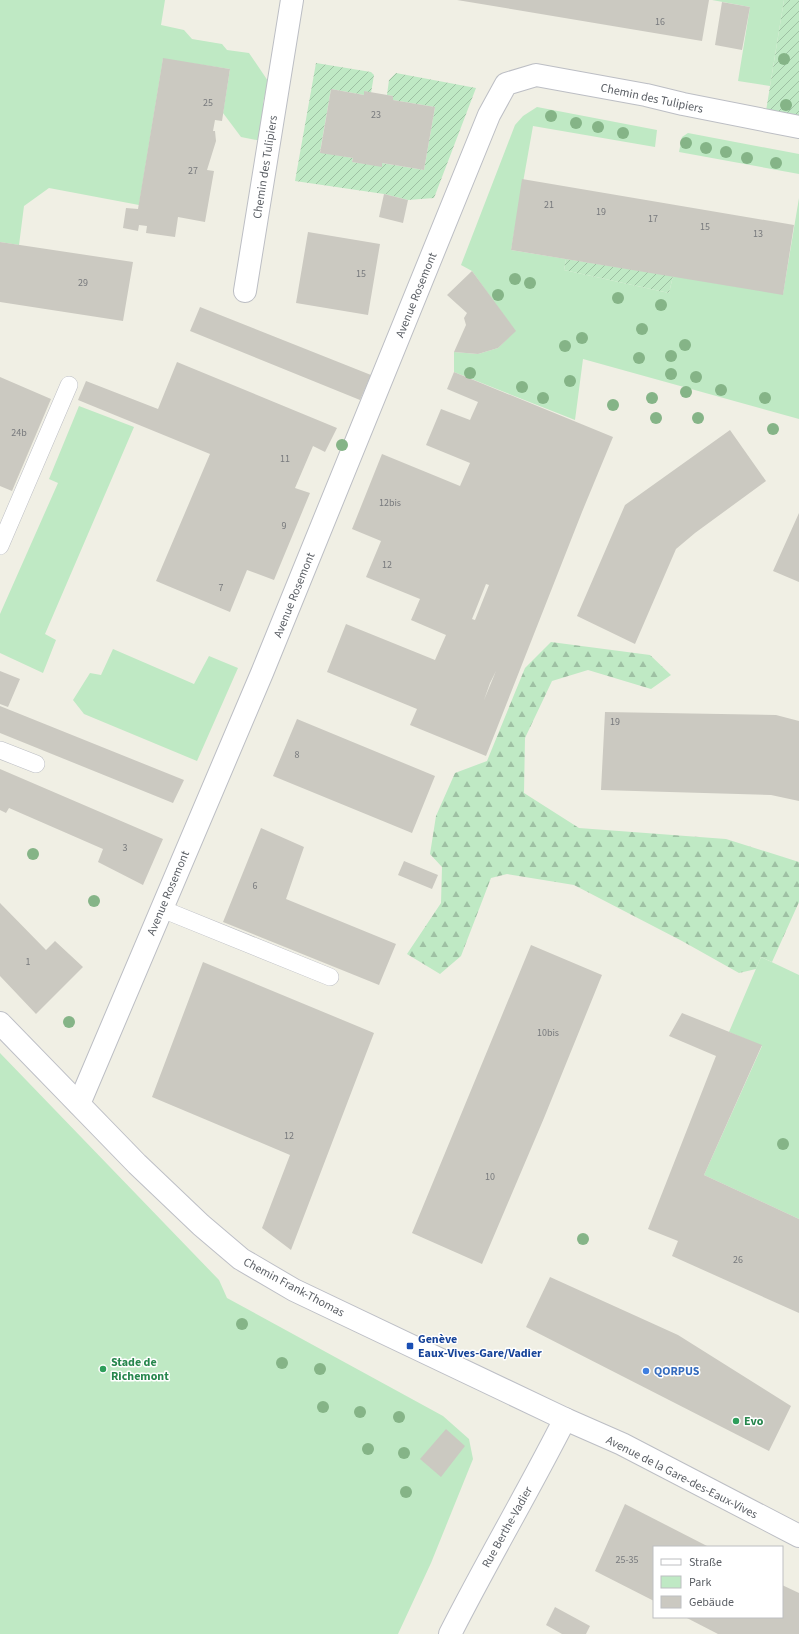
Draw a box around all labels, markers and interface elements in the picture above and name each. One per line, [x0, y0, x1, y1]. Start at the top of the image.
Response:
house number: 16 [655, 15, 665, 29]
street label: Chemin des Tulipiers [599, 79, 705, 118]
house number: 25 [203, 96, 213, 110]
house number: 23 [371, 108, 381, 122]
street label: Chemin des Tulipiers [249, 114, 282, 220]
house number: 27 [188, 164, 198, 178]
house number: 21 [544, 198, 554, 212]
house number: 19 [596, 205, 606, 219]
house number: 17 [648, 212, 658, 226]
house number: 15 [700, 220, 710, 234]
house number: 13 [753, 227, 763, 241]
street label: Avenue Rosemont [392, 250, 441, 340]
house number: 15 [356, 267, 366, 281]
house number: 29 [78, 276, 88, 290]
house number: 24b [11, 426, 27, 440]
house number: 11 [280, 452, 290, 466]
house number: 12bis [379, 496, 401, 510]
house number: 9 [282, 519, 287, 533]
street label: Avenue Rosemont [270, 550, 319, 640]
house number: 12 [382, 558, 392, 572]
house number: 7 [219, 581, 224, 595]
house number: 19 [610, 715, 620, 729]
house number: 8 [295, 748, 300, 762]
house number: 3 [123, 841, 128, 855]
street label: Avenue Rosemont [143, 848, 194, 938]
house number: 6 [253, 879, 258, 893]
house number: 1 [26, 955, 31, 969]
house number: 10bis [537, 1026, 559, 1040]
house number: 12 [284, 1129, 294, 1143]
house number: 10 [485, 1170, 495, 1184]
house number: 26 [733, 1253, 743, 1267]
street label: Chemin Frank-Thomas [240, 1254, 347, 1321]
place label: Genève Eaux-Vives-Gare/Vadier [418, 1331, 542, 1362]
marker: Genève Eaux-Vives-Gare/Vadier [405, 1341, 415, 1351]
place label: Stade de Richemont [111, 1354, 169, 1385]
place label: QORPUS [654, 1363, 700, 1380]
marker: Stade de Richemont [98, 1364, 108, 1374]
marker: QORPUS [641, 1366, 651, 1376]
place label: Evo [744, 1413, 764, 1430]
marker: Evo [731, 1416, 741, 1426]
street label: Avenue de la Gare-des-Eaux-Vives [603, 1432, 760, 1523]
street label: Rue Berthe-Vadier [478, 1483, 537, 1571]
legend [653, 1546, 783, 1618]
house number: 25-35 [616, 1553, 639, 1567]
text: Straße [689, 1554, 722, 1571]
text: Park [689, 1574, 711, 1591]
text: Gebäude [689, 1594, 734, 1611]

